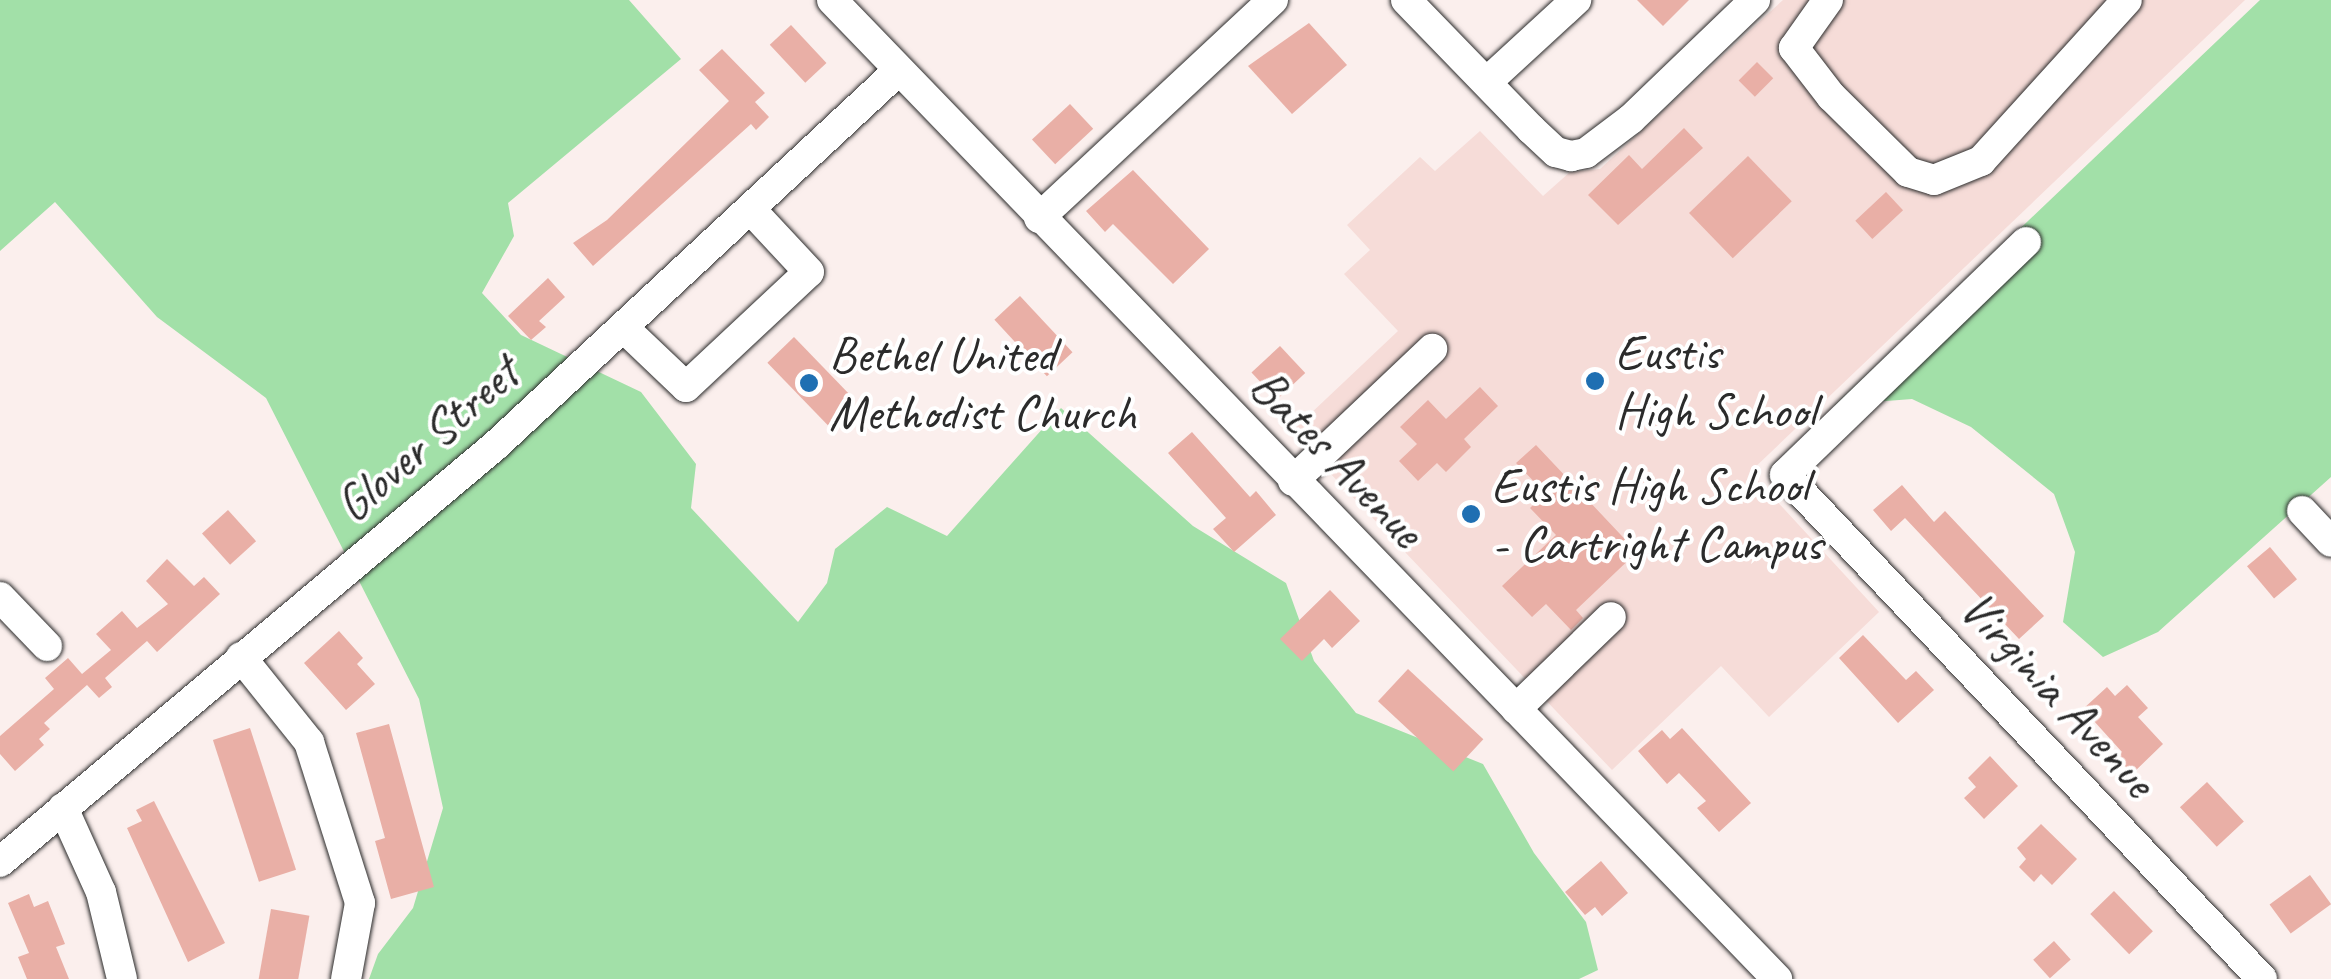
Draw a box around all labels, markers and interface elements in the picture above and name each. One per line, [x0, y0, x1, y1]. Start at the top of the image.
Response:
place label: Eustis High School [1615, 322, 1813, 440]
place label: Bethel United Methodist Church [829, 324, 1138, 442]
street label: Glover Street [323, 343, 531, 535]
street label: Bates Avenue [1237, 356, 1437, 560]
marker: Eustis High School [1584, 370, 1606, 392]
marker: Bethel United Methodist Church [798, 372, 820, 394]
place label: Eustis High School - Cartright Campus [1491, 455, 1824, 572]
marker: Eustis High School - Cartright Campus [1460, 503, 1482, 525]
street label: Virginia Avenue [1948, 579, 2168, 809]

